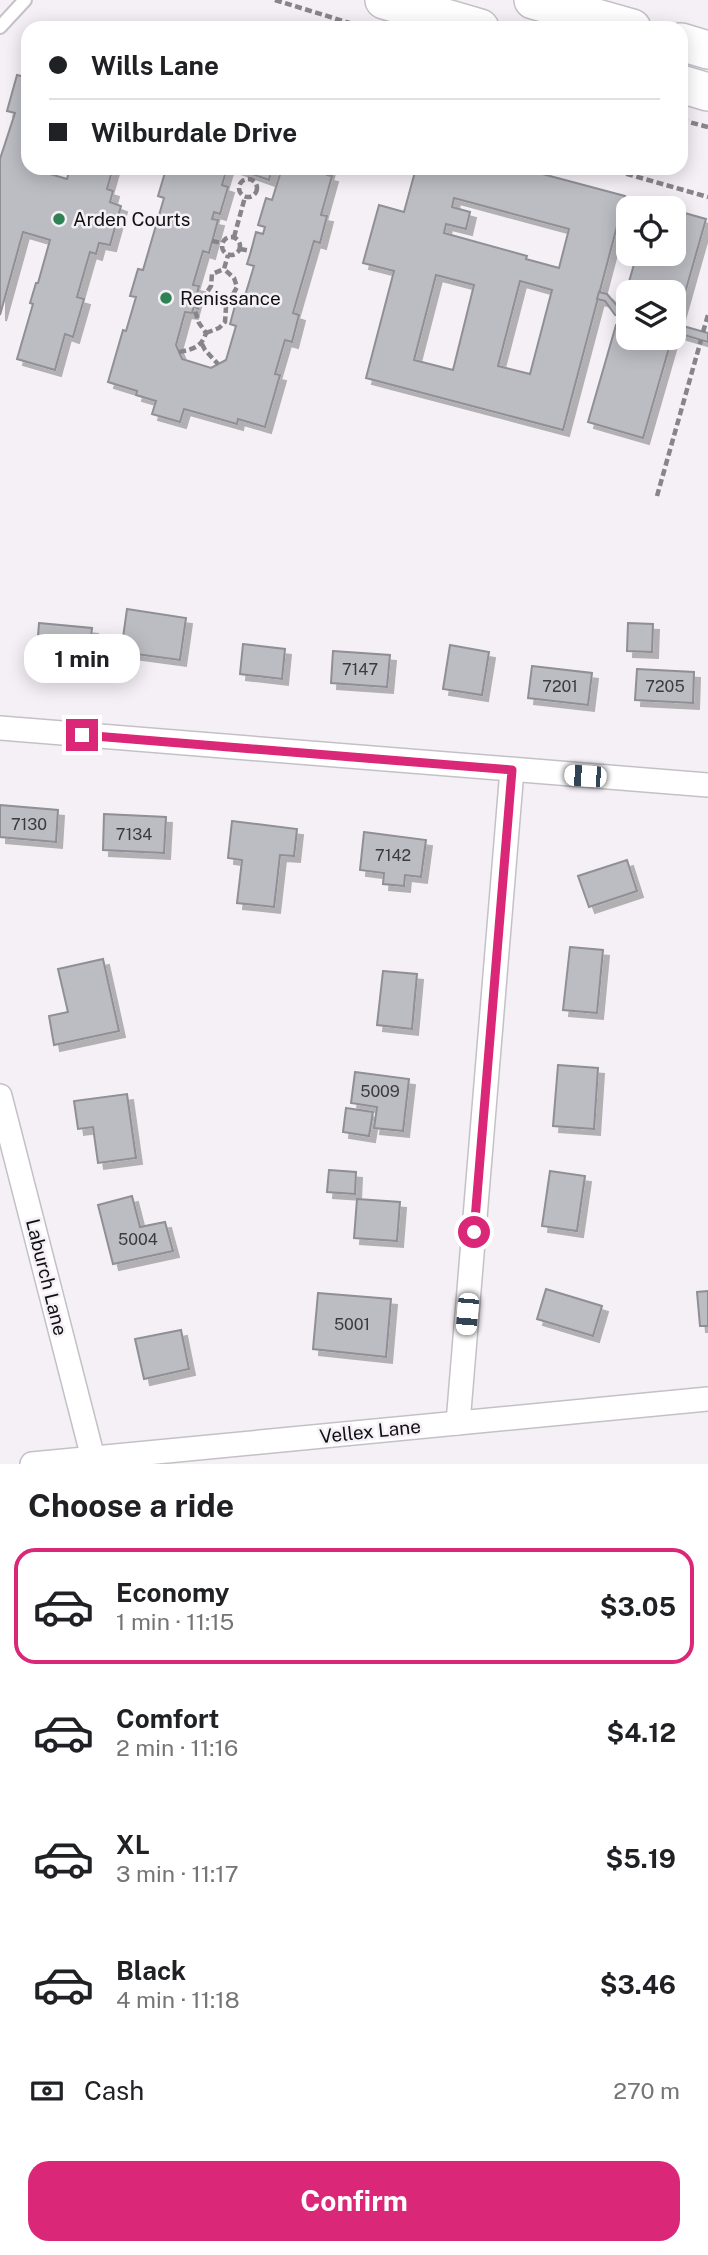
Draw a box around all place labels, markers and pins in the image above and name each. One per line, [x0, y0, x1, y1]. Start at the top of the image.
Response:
place label: Arden Courts [73, 208, 190, 230]
marker: Arden Courts [51, 211, 67, 227]
place label: Renissance [180, 287, 281, 309]
marker: Renissance [158, 290, 174, 306]

